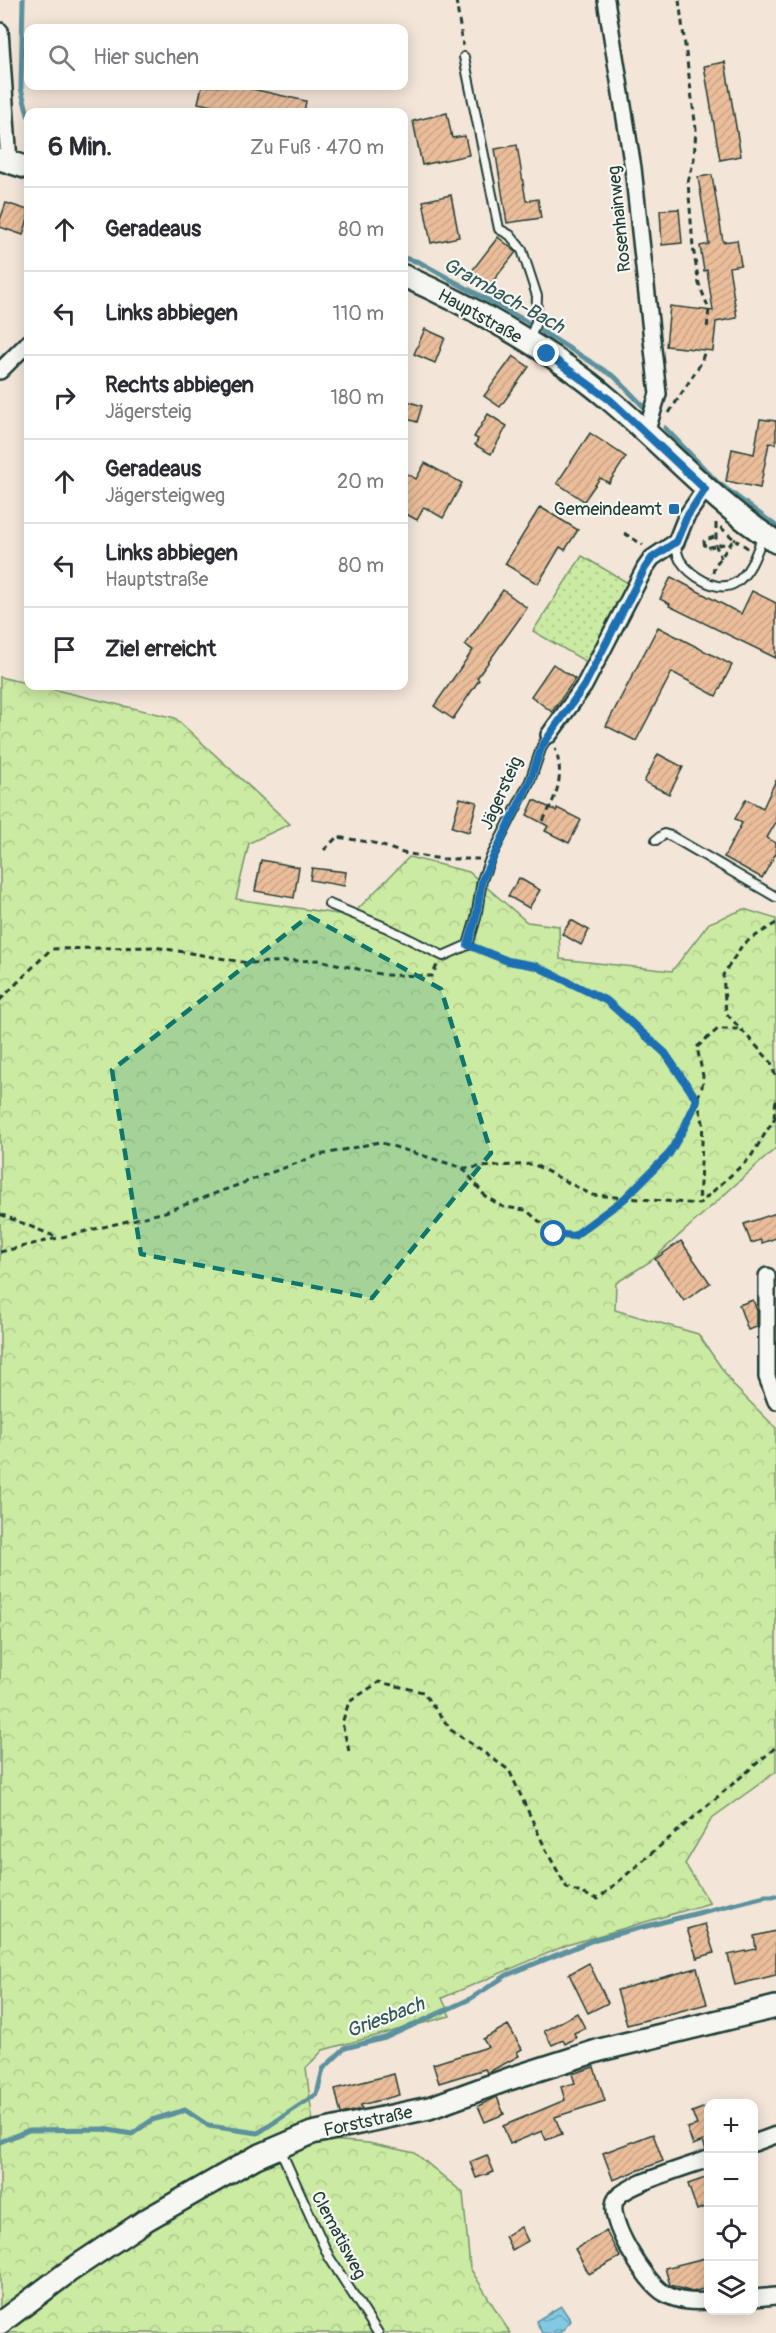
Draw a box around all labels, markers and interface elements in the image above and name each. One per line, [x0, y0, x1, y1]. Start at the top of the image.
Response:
search box [24, 24, 408, 90]
icon: search [45, 41, 78, 74]
text: Hier suchen [93, 43, 199, 71]
text: 6 Min. [48, 131, 112, 163]
text: Zu Fuß · 470 m [250, 135, 384, 160]
street label: Rosenhainweg [602, 165, 637, 273]
icon: ahead [48, 213, 81, 246]
text: Geradeaus [105, 215, 201, 243]
text: 80 m [338, 217, 384, 242]
water label: Grambach-Bach [439, 252, 570, 340]
street label: Hauptstraße [434, 284, 526, 349]
icon: left [48, 297, 81, 330]
text: Links abbiegen [105, 299, 238, 327]
text: 110 m [333, 301, 384, 326]
route end [533, 340, 559, 366]
text: Rechts abbiegen [105, 371, 254, 399]
icon: right [48, 381, 81, 414]
text: 180 m [330, 385, 384, 410]
text: Jägersteig [105, 399, 192, 424]
text: Geradeaus [105, 455, 201, 483]
icon: ahead [48, 465, 81, 498]
text: 20 m [337, 469, 384, 494]
text: Jägersteigweg [105, 483, 225, 508]
place label: Gemeindeamt [554, 498, 663, 521]
marker: Gemeindeamt [667, 502, 681, 516]
text: Links abbiegen [105, 539, 238, 567]
icon: left [48, 549, 81, 582]
text: 80 m [338, 553, 384, 578]
text: Hauptstraße [105, 567, 208, 592]
icon: arrive [48, 633, 81, 666]
text: Ziel erreicht [105, 635, 216, 663]
street label: Jägersteig [475, 753, 528, 834]
route start [540, 1220, 566, 1246]
water label: Griesbach [343, 1991, 429, 2044]
map controls [704, 2099, 758, 2315]
button: + [704, 2099, 758, 2153]
street label: Forststraße [322, 2101, 415, 2142]
button: − [704, 2153, 758, 2207]
street label: Clematisweg [306, 2187, 371, 2283]
button: locate [704, 2207, 758, 2261]
button: layers [704, 2261, 758, 2315]

